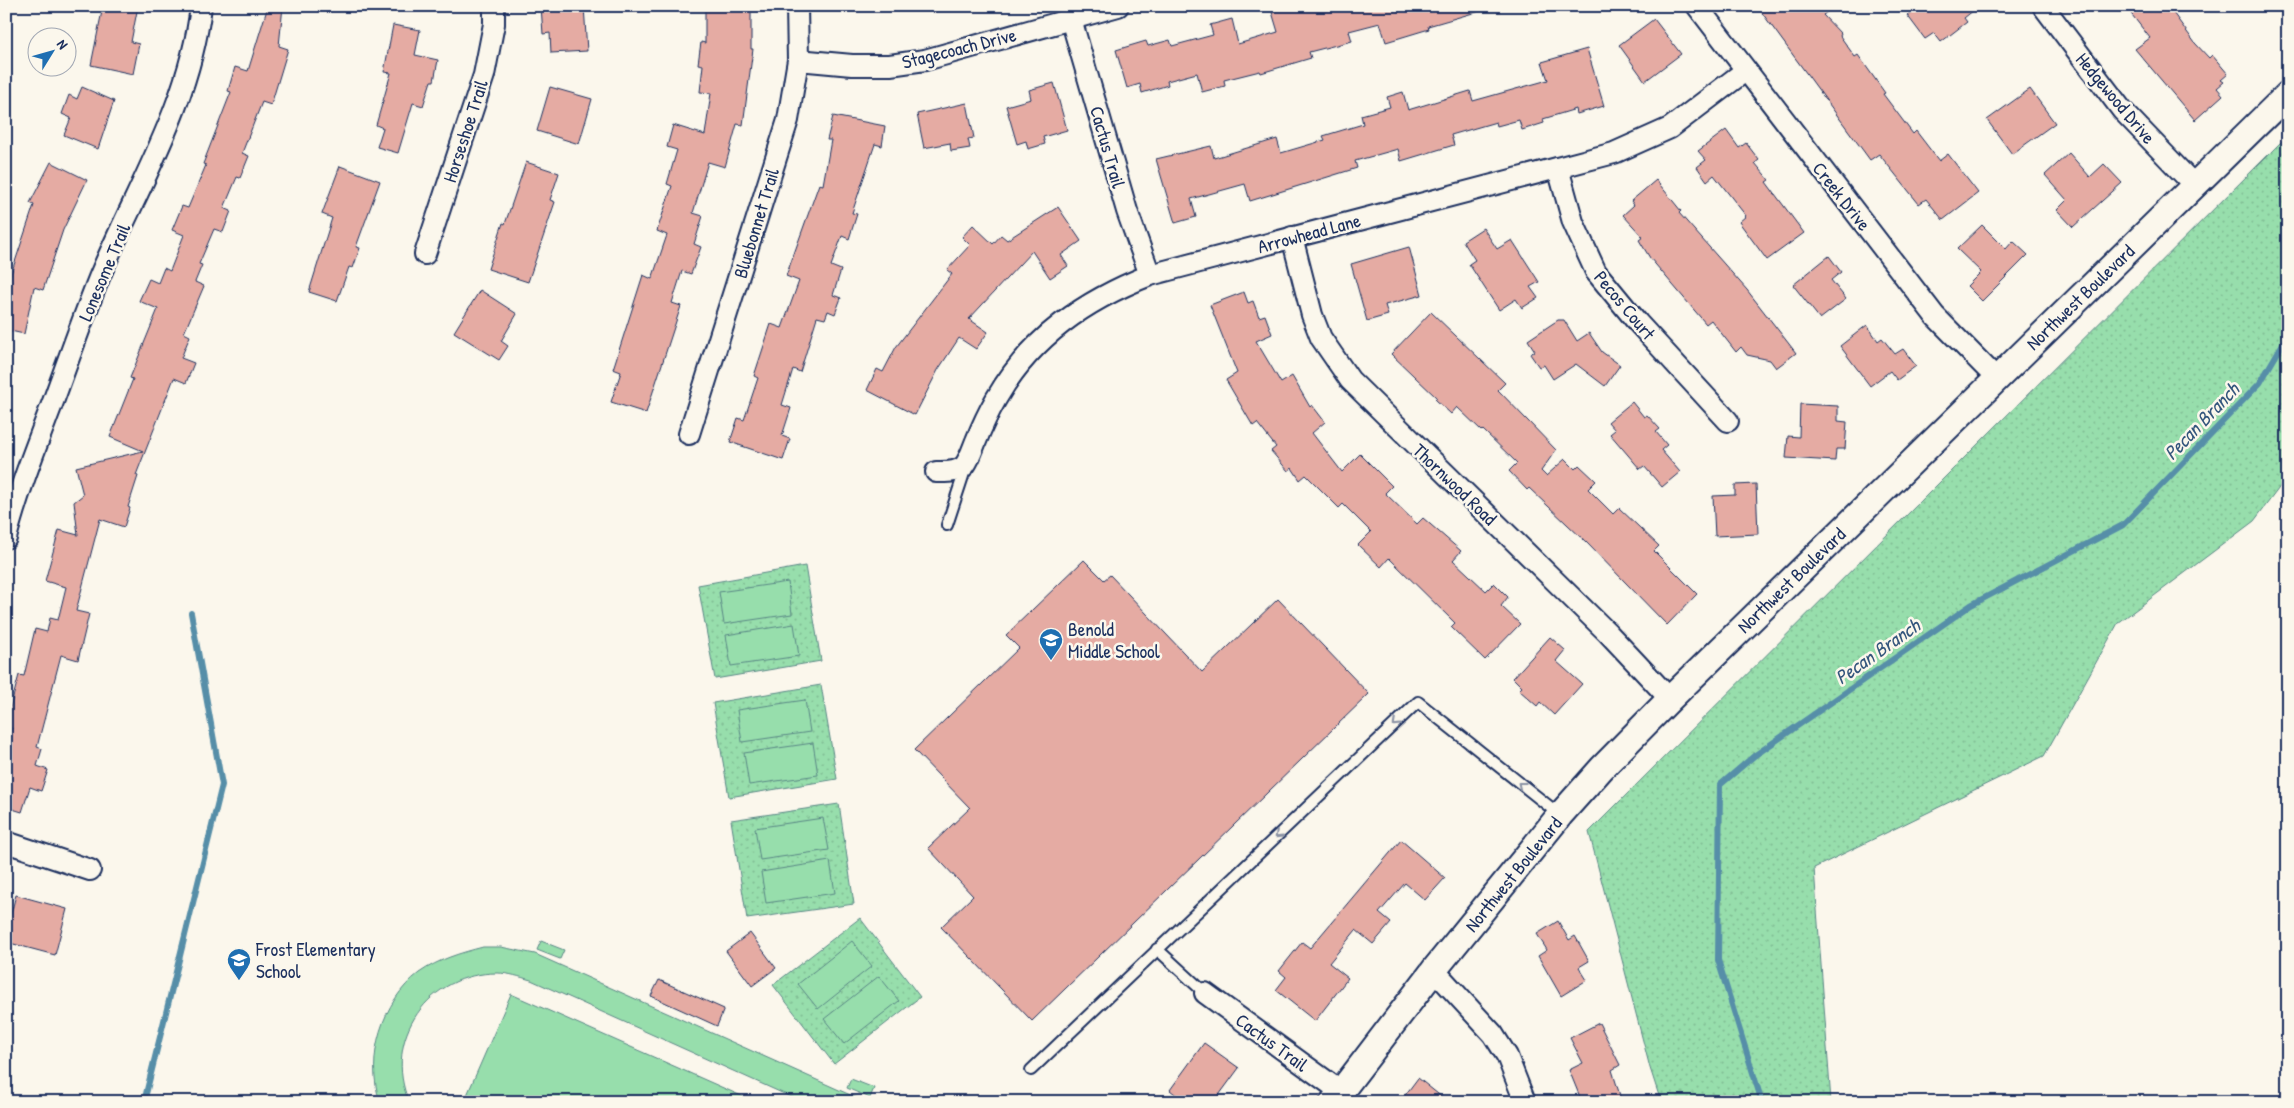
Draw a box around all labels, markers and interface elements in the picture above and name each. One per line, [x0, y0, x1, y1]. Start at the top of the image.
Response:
street label: Stagecoach Drive [899, 21, 1019, 75]
north arrow [28, 28, 78, 78]
text: N [53, 35, 73, 53]
street label: Hedgewood Drive [2070, 47, 2162, 149]
street label: Horseshoe Trail [436, 75, 494, 186]
street label: Cactus Trail [1084, 103, 1132, 192]
street label: Creek Drive [1807, 156, 1877, 236]
street label: Bluebonnet Trail [727, 164, 785, 281]
street label: Arrowhead Lane [1255, 207, 1364, 259]
street label: Lonesome Trail [72, 218, 137, 325]
street label: Northwest Boulevard [2020, 238, 2140, 355]
street label: Pecos Court [1588, 265, 1662, 345]
water label: Pecan Branch [2157, 375, 2246, 466]
street label: Thornwood Road [1407, 437, 1503, 531]
street label: Northwest Boulevard [1731, 521, 1851, 638]
water label: Pecan Branch [1829, 611, 1926, 690]
place label: Benold Middle School [1068, 616, 1161, 664]
school or university icon: Benold Middle School [1038, 627, 1064, 661]
one-way arrow [1393, 717, 1402, 726]
one-way arrow [1518, 783, 1527, 791]
street label: Northwest Boulevard [1458, 810, 1568, 937]
one-way arrow [1275, 829, 1284, 838]
place label: Frost Elementary School [255, 936, 376, 984]
school or university icon: Frost Elementary School [226, 947, 252, 981]
street label: Cactus Trail [1230, 1007, 1314, 1078]

